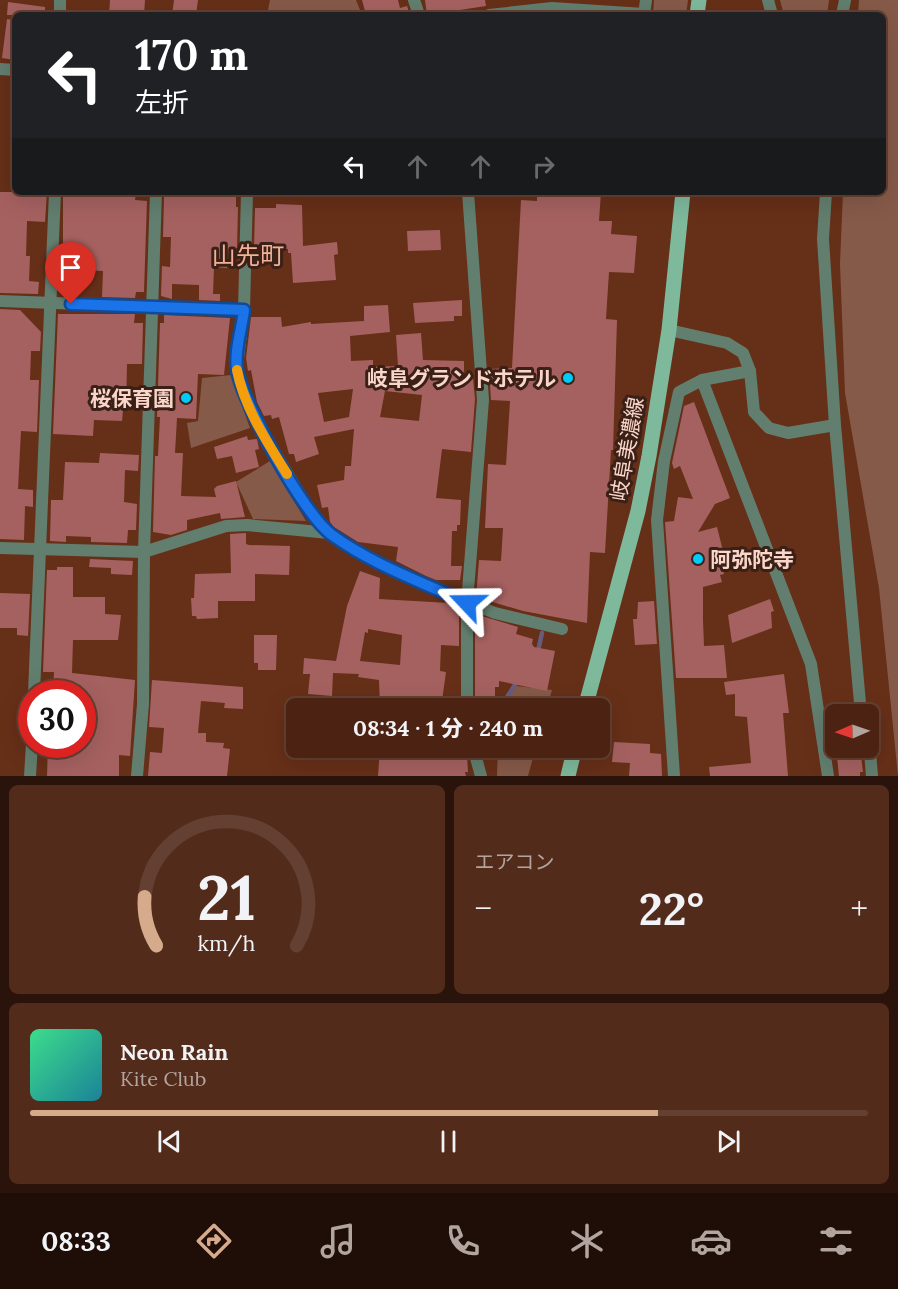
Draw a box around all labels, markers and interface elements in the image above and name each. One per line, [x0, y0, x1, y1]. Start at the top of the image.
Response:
text: 170 m [135, 28, 248, 82]
icon: left [36, 36, 114, 114]
text: 左折 [135, 85, 189, 119]
icon: left [338, 150, 371, 183]
icon: ahead [401, 150, 434, 183]
icon: ahead [464, 150, 497, 183]
icon: right [527, 150, 560, 183]
district label: 山先町 [212, 240, 284, 271]
pin [45, 242, 96, 304]
icon: arrive [54, 251, 87, 284]
place label: 岐阜グランドホテル [367, 365, 556, 392]
marker: 岐阜グランドホテル [561, 371, 575, 385]
place label: 桜保育園 [90, 385, 174, 412]
marker: 桜保育園 [179, 391, 193, 405]
street label: 岐阜美濃線 [605, 395, 649, 503]
place label: 阿弥陀寺 [710, 546, 794, 573]
marker: 阿弥陀寺 [691, 552, 705, 566]
position arrow [435, 571, 499, 635]
speed limit sign: 30 [18, 680, 96, 758]
north arrow [825, 704, 879, 758]
map controls [825, 704, 879, 758]
text: 08:34 · 1 分 · 240 m [353, 714, 543, 742]
text: エアコン [475, 849, 555, 874]
text: 21 [197, 857, 256, 937]
text: 22° [639, 880, 704, 937]
text: − [475, 887, 492, 929]
text: + [850, 887, 868, 929]
text: km/h [198, 930, 256, 958]
text: Neon Rain [120, 1038, 228, 1066]
text: Kite Club [120, 1066, 206, 1091]
icon: previous [153, 1125, 186, 1158]
icon: pause [432, 1125, 465, 1158]
icon: next [712, 1125, 745, 1158]
icon: directions [193, 1220, 235, 1262]
icon: music [317, 1220, 359, 1262]
icon: phone [442, 1220, 484, 1262]
icon: climate [566, 1220, 608, 1262]
icon: car [690, 1220, 732, 1262]
icon: filters [815, 1220, 857, 1262]
text: 08:33 [41, 1224, 111, 1258]

